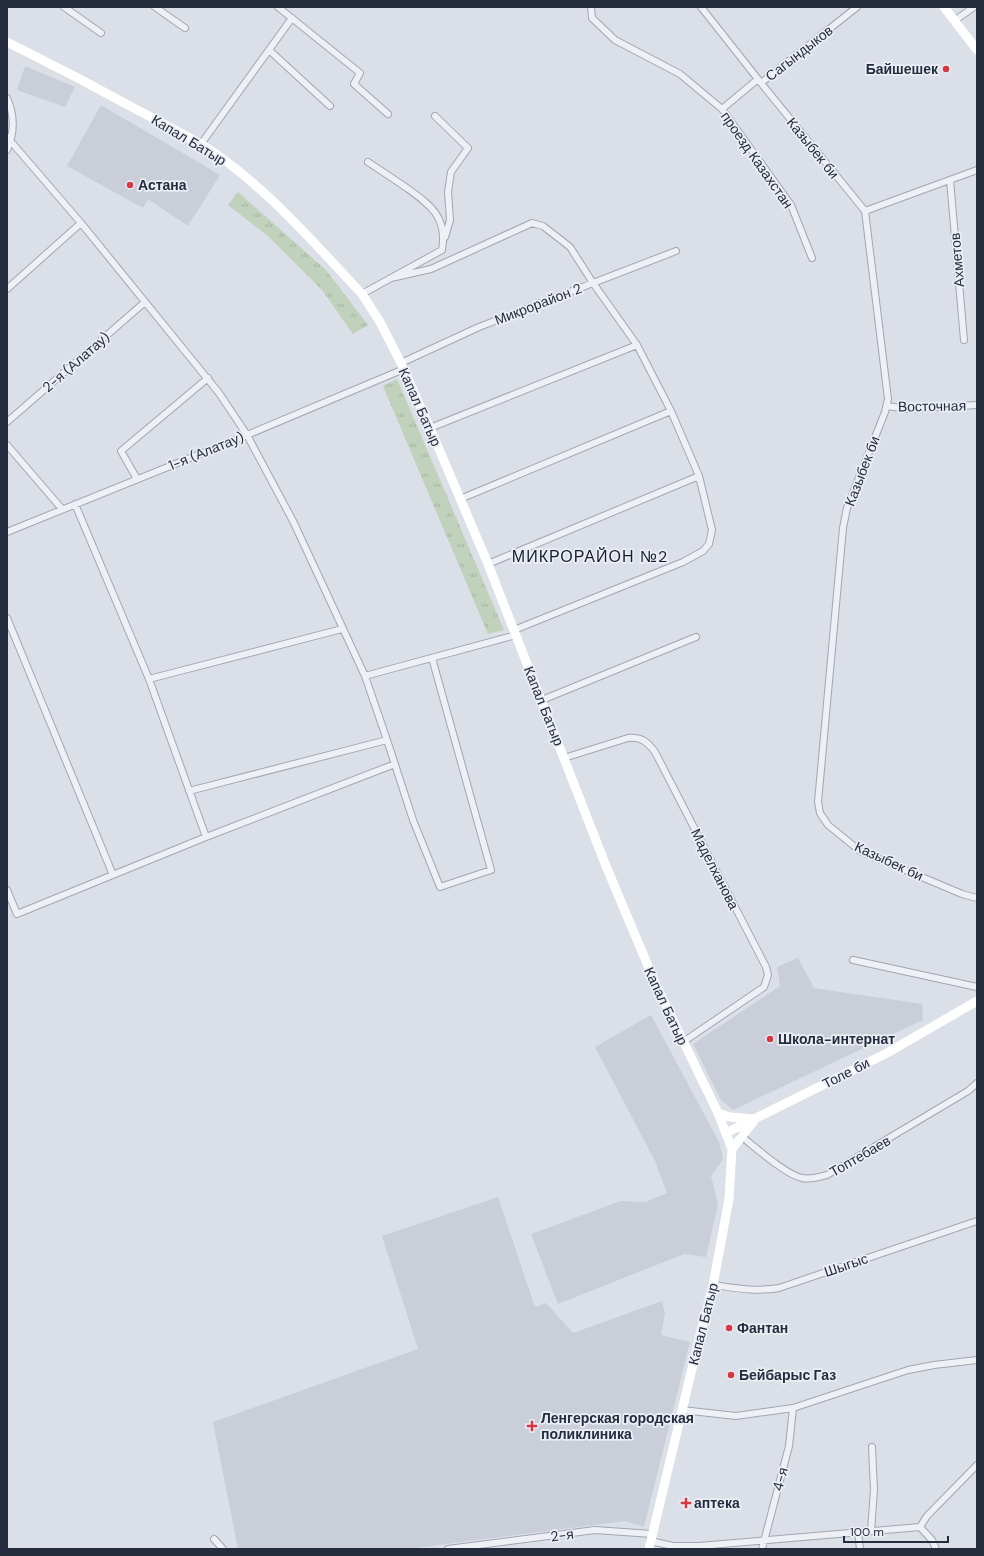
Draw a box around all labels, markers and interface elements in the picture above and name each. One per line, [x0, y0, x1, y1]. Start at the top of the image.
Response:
street label: Сагындыков [762, 21, 836, 85]
place label: Байшешек [866, 60, 939, 78]
marker: Байшешек [941, 64, 951, 74]
street label: проезд Казахстан [717, 108, 797, 212]
street label: Капал Батыр [148, 111, 230, 169]
street label: Казыбек би [783, 114, 843, 182]
place label: Астана [138, 176, 187, 194]
marker: Астана [125, 180, 135, 190]
street label: Ахметов [946, 232, 968, 288]
street label: Микрорайон 2 [492, 279, 584, 329]
street label: 2-я (Алатау) [39, 328, 113, 396]
street label: Капал Батыр [395, 365, 445, 449]
street label: Восточная [898, 396, 966, 416]
street label: 1-я (Алатау) [166, 428, 246, 474]
street label: Казыбек би [840, 433, 884, 509]
district label: МИКРОРАЙОН №2 [512, 546, 668, 567]
street label: Капал Батыр [520, 664, 568, 749]
street label: Маделханова [687, 825, 743, 913]
street label: Казыбек би [852, 837, 926, 885]
street label: Капал Батыр [640, 964, 692, 1048]
place label: Школа-интернат [778, 1030, 895, 1048]
marker: Школа-интернат [765, 1034, 775, 1044]
street label: Толе би [819, 1054, 873, 1092]
street label: Топтебаев [826, 1131, 894, 1181]
street label: Шыгыс [822, 1249, 870, 1281]
street label: Капал Батыр [684, 1281, 722, 1367]
place label: Фантан [737, 1319, 788, 1337]
marker: Фантан [724, 1323, 734, 1333]
place label: Бейбарыс Газ [739, 1366, 836, 1384]
marker: Бейбарыс Газ [726, 1370, 736, 1380]
place label: Ленгерская городская поликлиника [541, 1409, 694, 1443]
marker: Ленгерская городская поликлиника [526, 1420, 538, 1432]
street label: 4-я [768, 1465, 792, 1493]
place label: аптека [694, 1494, 740, 1512]
marker: аптека [681, 1498, 691, 1508]
scale bar [844, 1518, 948, 1544]
street label: 2-я [549, 1524, 575, 1546]
text: 100 m [850, 1524, 884, 1540]

